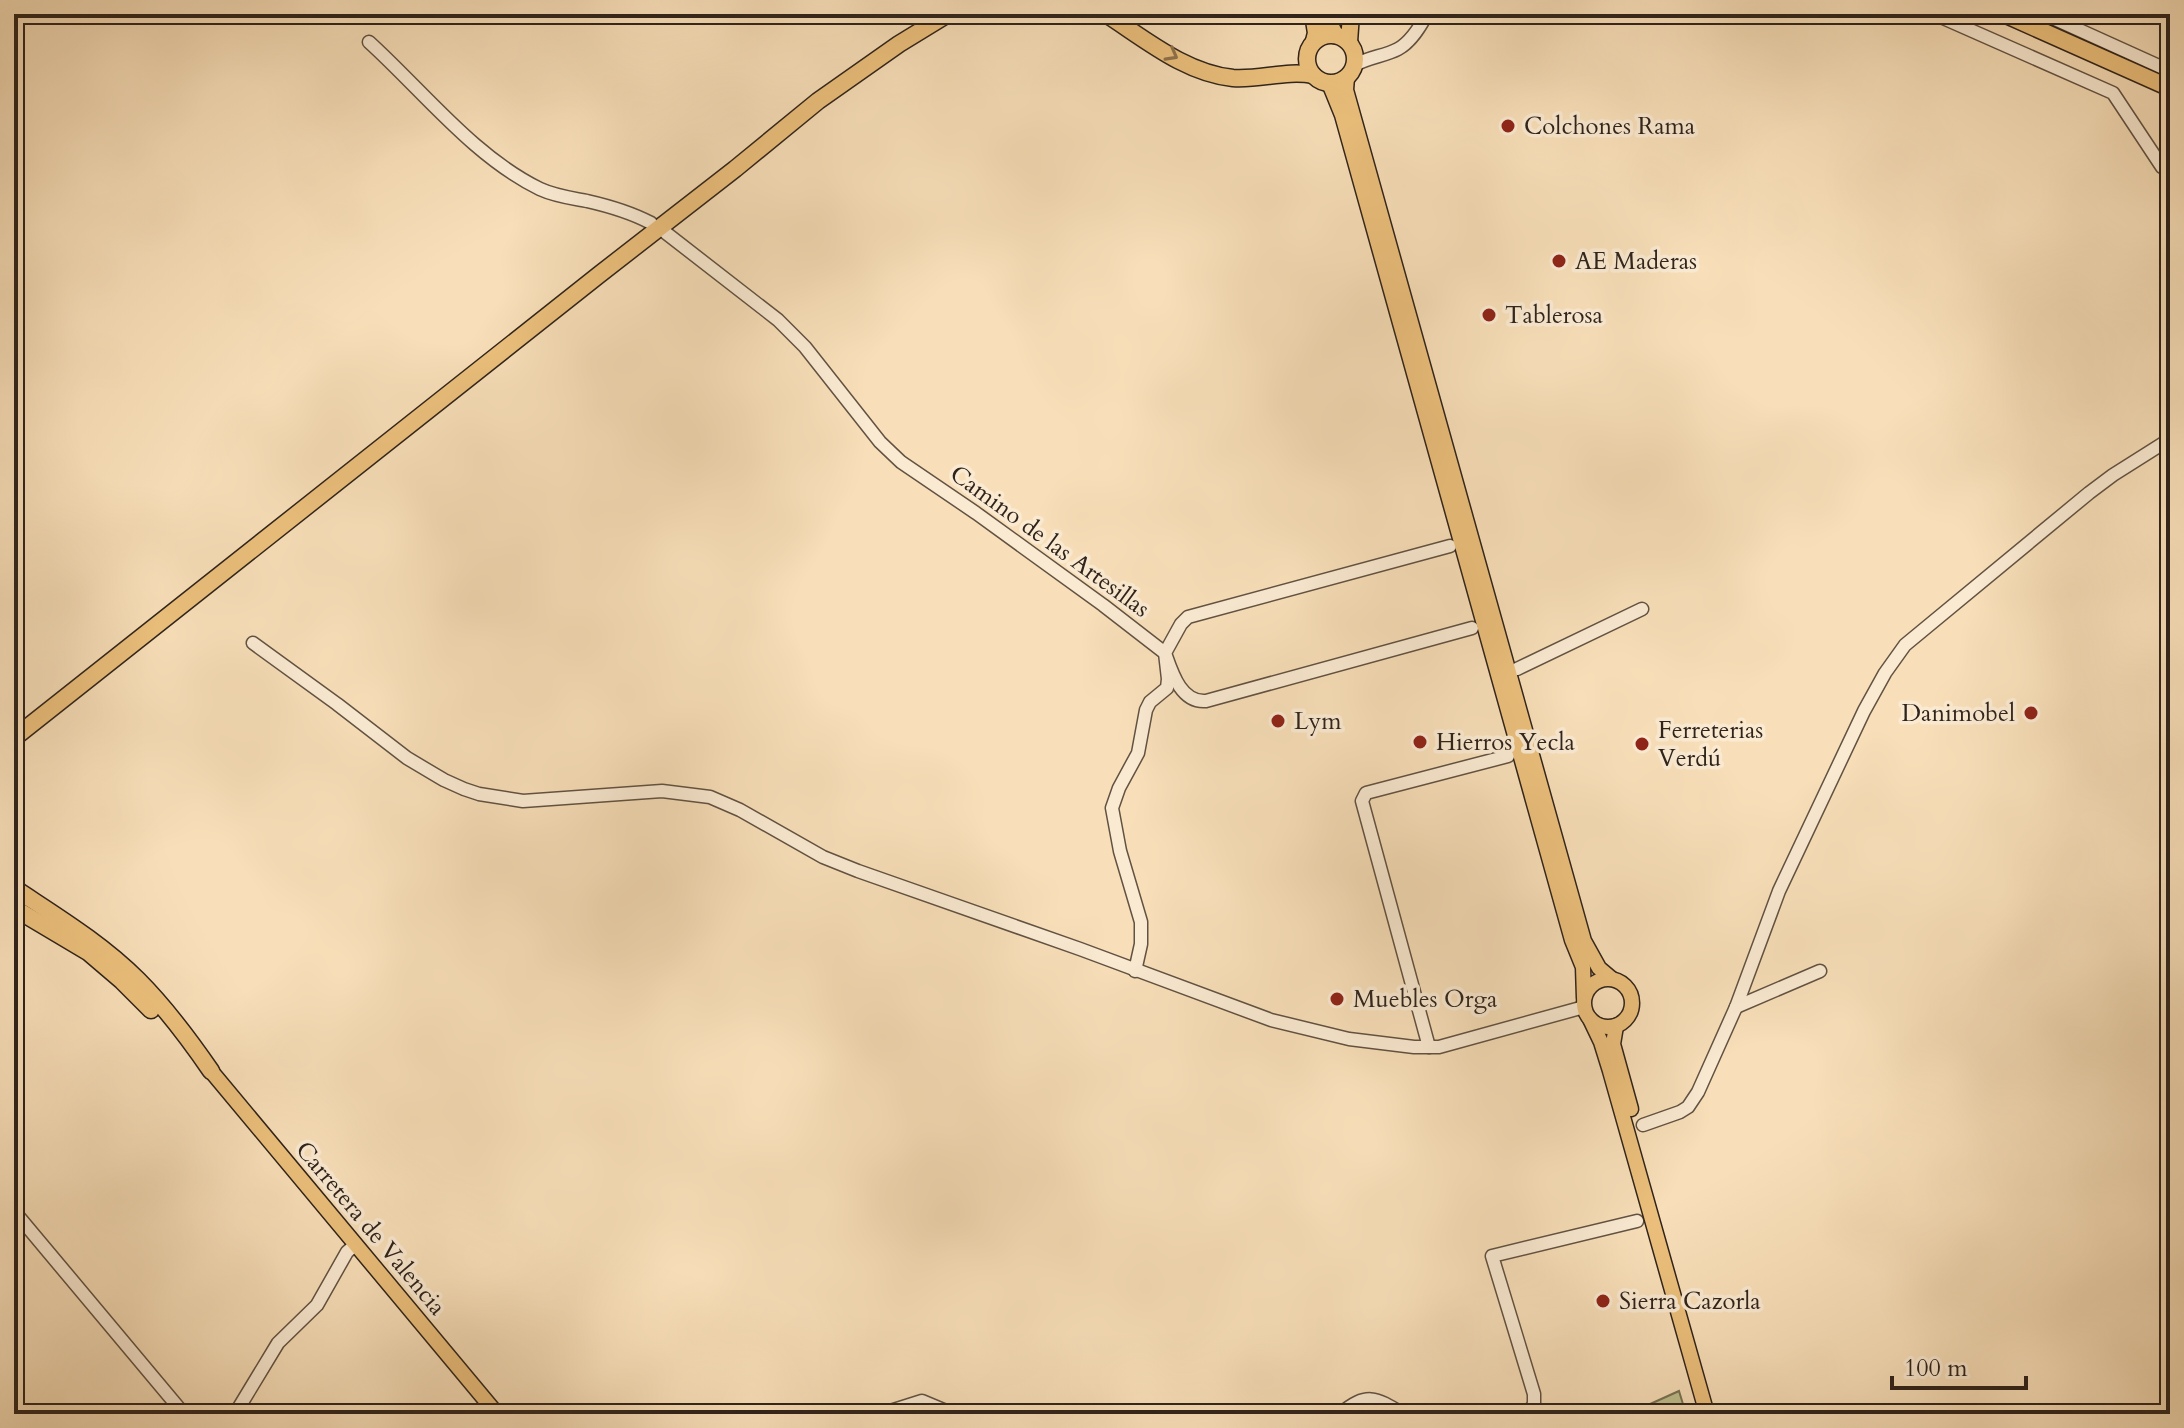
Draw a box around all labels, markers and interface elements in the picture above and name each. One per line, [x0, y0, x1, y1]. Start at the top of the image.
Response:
one-way arrow [1163, 46, 1178, 61]
place label: Colchones Rama [1524, 110, 1696, 143]
marker: Colchones Rama [1499, 117, 1517, 135]
place label: AE Maderas [1575, 245, 1697, 278]
marker: AE Maderas [1550, 252, 1568, 270]
place label: Tablerosa [1505, 299, 1604, 332]
marker: Tablerosa [1480, 306, 1498, 324]
street label: Camino de las Artesillas [943, 458, 1156, 625]
place label: Danimobel [1902, 697, 2015, 730]
marker: Danimobel [2022, 704, 2040, 722]
place label: Lym [1294, 705, 1342, 738]
marker: Lym [1269, 712, 1287, 730]
place label: Ferreterias Verdú [1658, 714, 1763, 775]
place label: Hierros Yecla [1436, 726, 1576, 759]
marker: Hierros Yecla [1411, 733, 1429, 751]
marker: Ferreterias Verdú [1633, 735, 1651, 753]
place label: Muebles Orga [1353, 983, 1498, 1016]
marker: Muebles Orga [1328, 990, 1346, 1008]
street label: Carretera de Valencia [288, 1134, 454, 1323]
place label: Sierra Cazorla [1619, 1285, 1761, 1318]
marker: Sierra Cazorla [1594, 1292, 1612, 1310]
scale bar [1892, 1340, 2026, 1390]
text: 100 m [1904, 1352, 1968, 1385]

